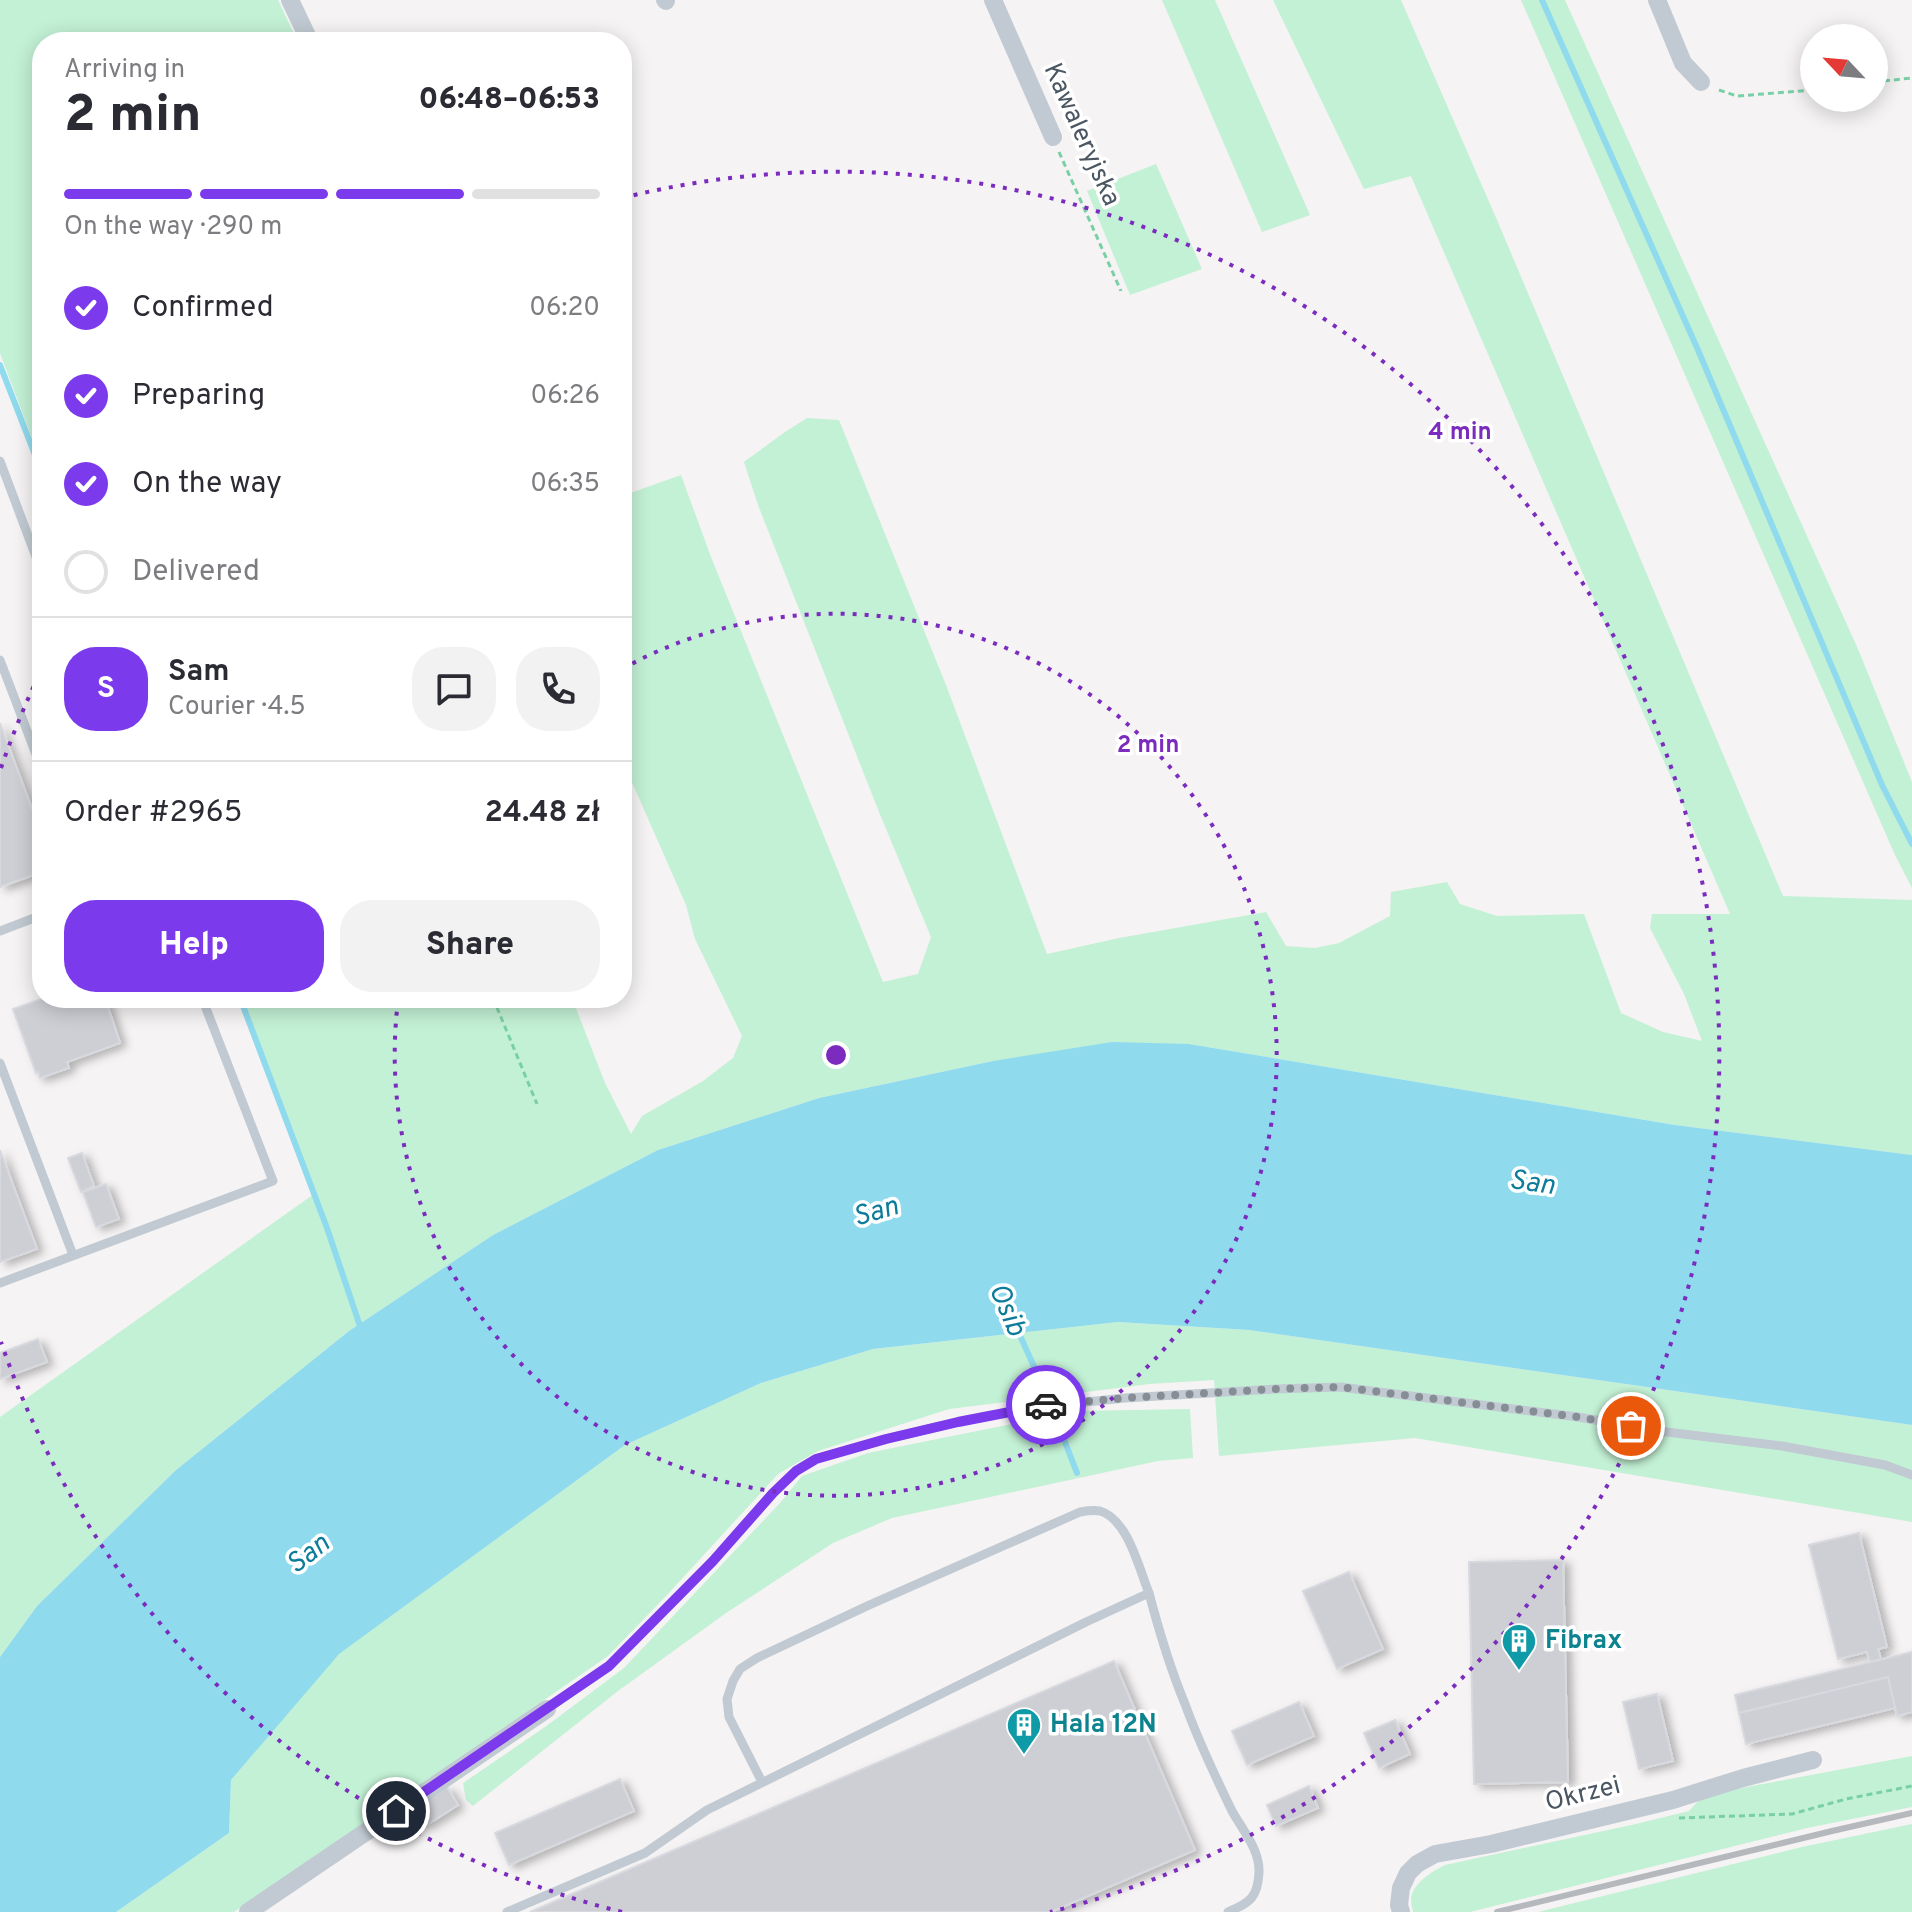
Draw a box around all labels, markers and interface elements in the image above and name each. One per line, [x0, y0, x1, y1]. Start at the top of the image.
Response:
north arrow [1800, 24, 1888, 112]
map controls [1800, 24, 1888, 112]
text: Arriving in [64, 54, 185, 87]
street label: Kawaleryjska [1035, 58, 1127, 212]
text: 06:48–06:53 [419, 82, 600, 119]
text: 2 min [64, 84, 202, 150]
text: On the way · 290 m [64, 211, 282, 244]
icon: check [64, 286, 108, 330]
text: Confirmed [132, 290, 274, 327]
text: 06:20 [529, 292, 600, 325]
icon: check [64, 374, 108, 418]
text: Preparing [132, 378, 265, 415]
text: 06:26 [531, 380, 600, 413]
text: 4 min [1428, 418, 1492, 448]
icon: check [64, 462, 108, 506]
text: On the way [132, 466, 282, 503]
text: 06:35 [530, 468, 600, 501]
text: Delivered [132, 554, 260, 591]
button: chat [412, 647, 496, 731]
button: phone [516, 647, 600, 731]
text: Sam [168, 654, 230, 691]
text: S [97, 671, 115, 708]
text: Courier · 4.5 [168, 691, 306, 724]
text: 2 min [1117, 731, 1179, 761]
text: Order #2965 [64, 795, 242, 832]
text: 24.48 zł [484, 795, 600, 832]
button: Help [64, 900, 324, 992]
button: Share [340, 900, 600, 992]
centre of rings [822, 1041, 850, 1069]
water label: San [1507, 1163, 1557, 1205]
water label: San [849, 1189, 903, 1237]
water label: Osib [979, 1278, 1033, 1343]
courier [1006, 1365, 1086, 1445]
icon: car [1024, 1383, 1068, 1427]
pin [1597, 1392, 1665, 1460]
icon: bag [1609, 1404, 1653, 1448]
water label: San [280, 1527, 338, 1583]
building icon: Fibrax [1500, 1622, 1538, 1672]
place label: Fibrax [1545, 1625, 1622, 1658]
building icon: Hala 12N [1005, 1706, 1043, 1756]
place label: Hala 12N [1050, 1709, 1157, 1742]
street label: Okrzei [1542, 1770, 1624, 1820]
pin [362, 1777, 430, 1845]
icon: home [374, 1789, 418, 1833]

